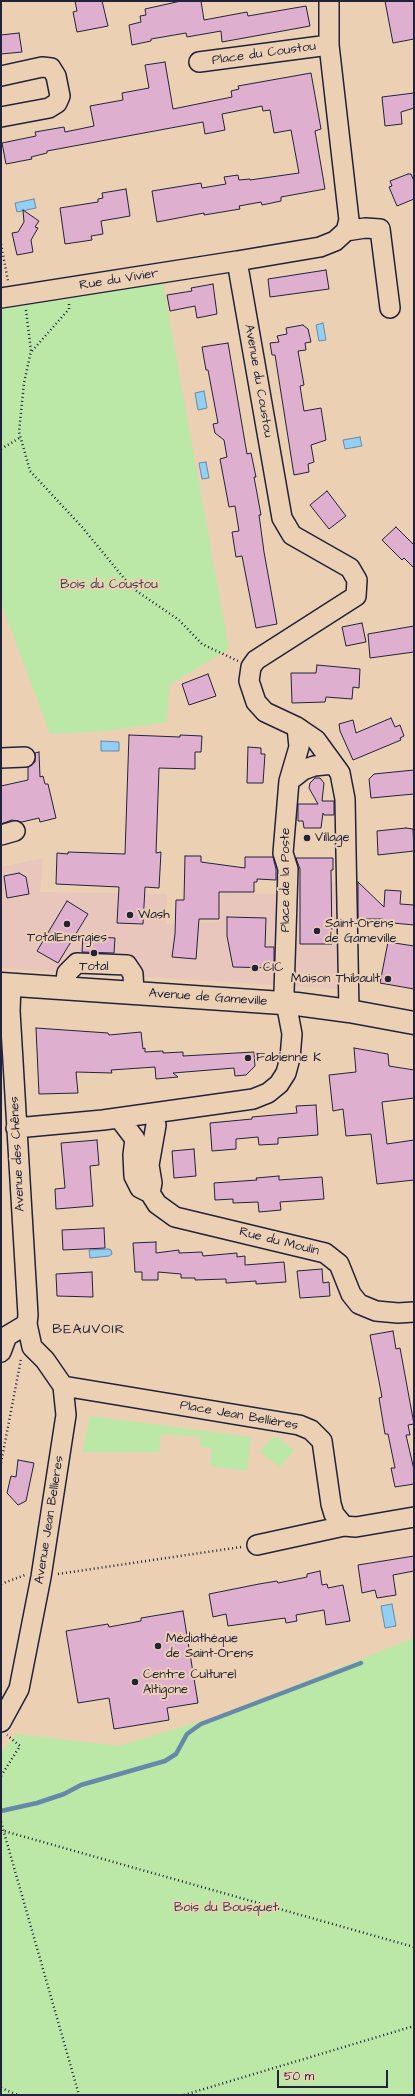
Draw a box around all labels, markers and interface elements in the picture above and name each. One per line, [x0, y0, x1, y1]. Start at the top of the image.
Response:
street label: Place du Coustou [211, 39, 317, 69]
street label: Rue du Vivier [78, 266, 160, 294]
street label: Avenue du Coustou [240, 323, 276, 439]
park label: Bois du Coustou [60, 577, 158, 593]
street label: Place de la Poste [278, 828, 294, 932]
place label: Village [315, 830, 350, 846]
marker: Village [302, 833, 312, 843]
place label: Wash [138, 907, 170, 923]
marker: Wash [125, 910, 135, 920]
place label: Saint-Orens de Gameville [325, 916, 396, 947]
marker: TotalEnergies [62, 919, 72, 929]
marker: Saint-Orens de Gameville [312, 926, 322, 936]
place label: TotalEnergies [27, 930, 107, 946]
marker: Total [89, 948, 99, 958]
place label: Total [79, 959, 109, 975]
place label: CIC [263, 960, 283, 976]
marker: CIC [250, 963, 260, 973]
place label: Maison Thibault [291, 971, 380, 987]
marker: Maison Thibault [383, 974, 393, 984]
street label: Avenue de Gameville [148, 986, 268, 1010]
place label: Fabienne K [256, 1050, 321, 1066]
marker: Fabienne K [243, 1053, 253, 1063]
street label: Avenue des Chênes [7, 1096, 29, 1212]
street label: Rue du Moulin [237, 1225, 321, 1259]
district label: BEAUVOIR [52, 1322, 126, 1338]
street label: Place Jean Bellières [179, 1398, 299, 1434]
street label: Avenue Jean Bellieres [32, 1455, 68, 1585]
place label: Médiathèque de Saint-Orens [166, 1631, 254, 1662]
marker: Médiathèque de Saint-Orens [153, 1641, 163, 1651]
place label: Centre Culturel Altigone [143, 1667, 236, 1698]
marker: Centre Culturel Altigone [130, 1677, 140, 1687]
park label: Bois du Bousquet [174, 1900, 278, 1916]
scale bar [279, 2062, 390, 2088]
text: 50 m [284, 2068, 314, 2085]

